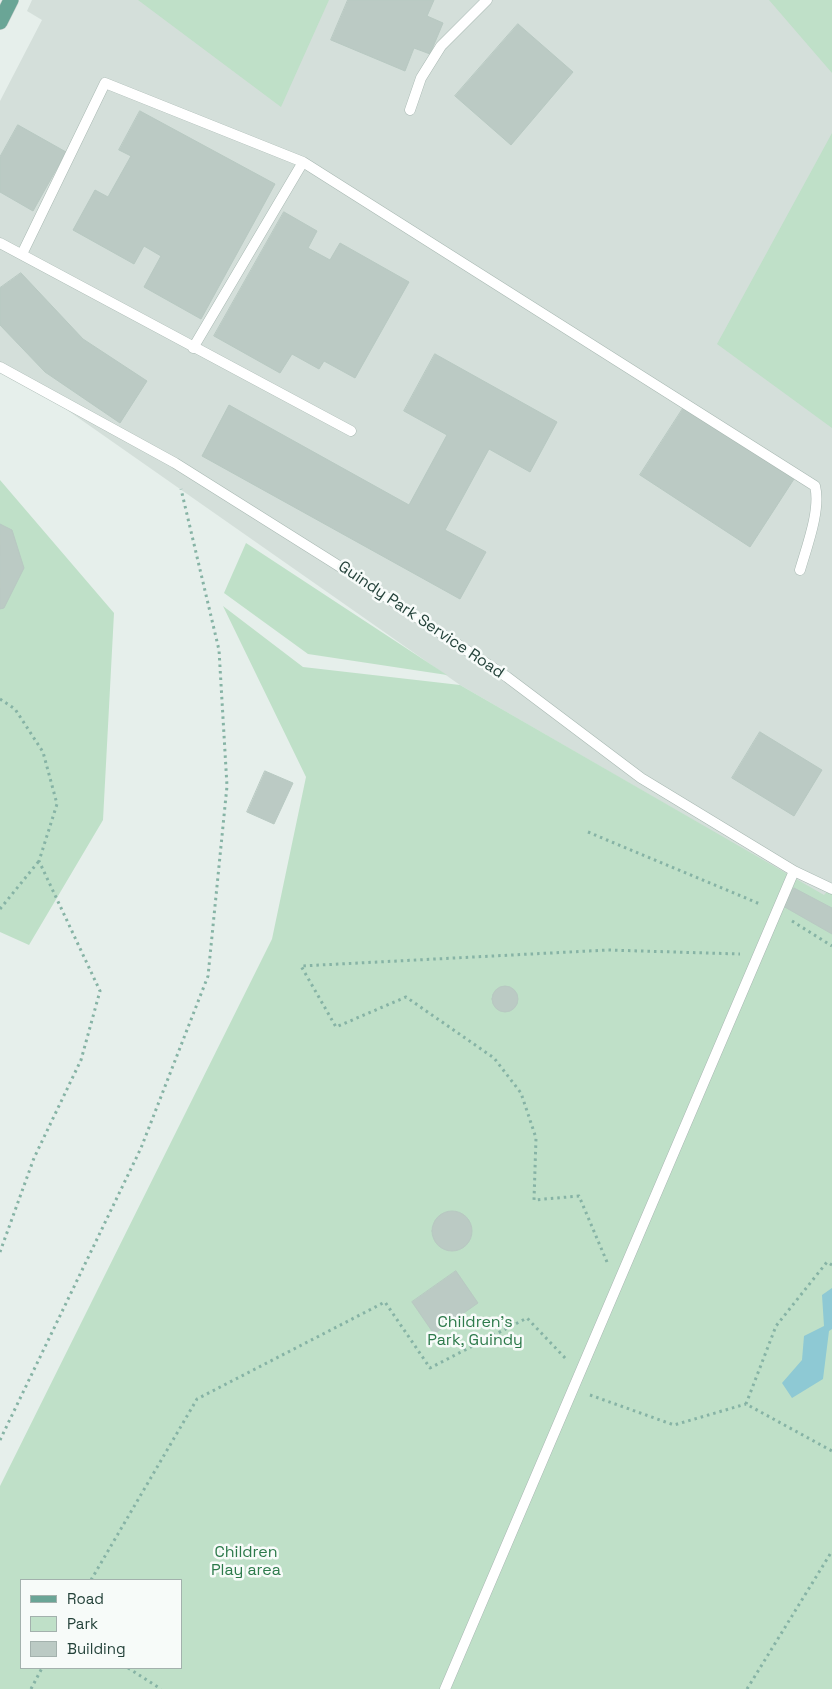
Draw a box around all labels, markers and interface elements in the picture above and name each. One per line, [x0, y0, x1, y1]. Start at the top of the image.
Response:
street label: Guindy Park Service Road [334, 557, 508, 683]
park label: Children's Park, Guindy [427, 1313, 523, 1351]
park label: Children Play area [211, 1543, 281, 1581]
legend [20, 1579, 182, 1669]
text: Road [67, 1589, 104, 1608]
text: Park [67, 1614, 98, 1633]
text: Building [67, 1639, 126, 1658]

